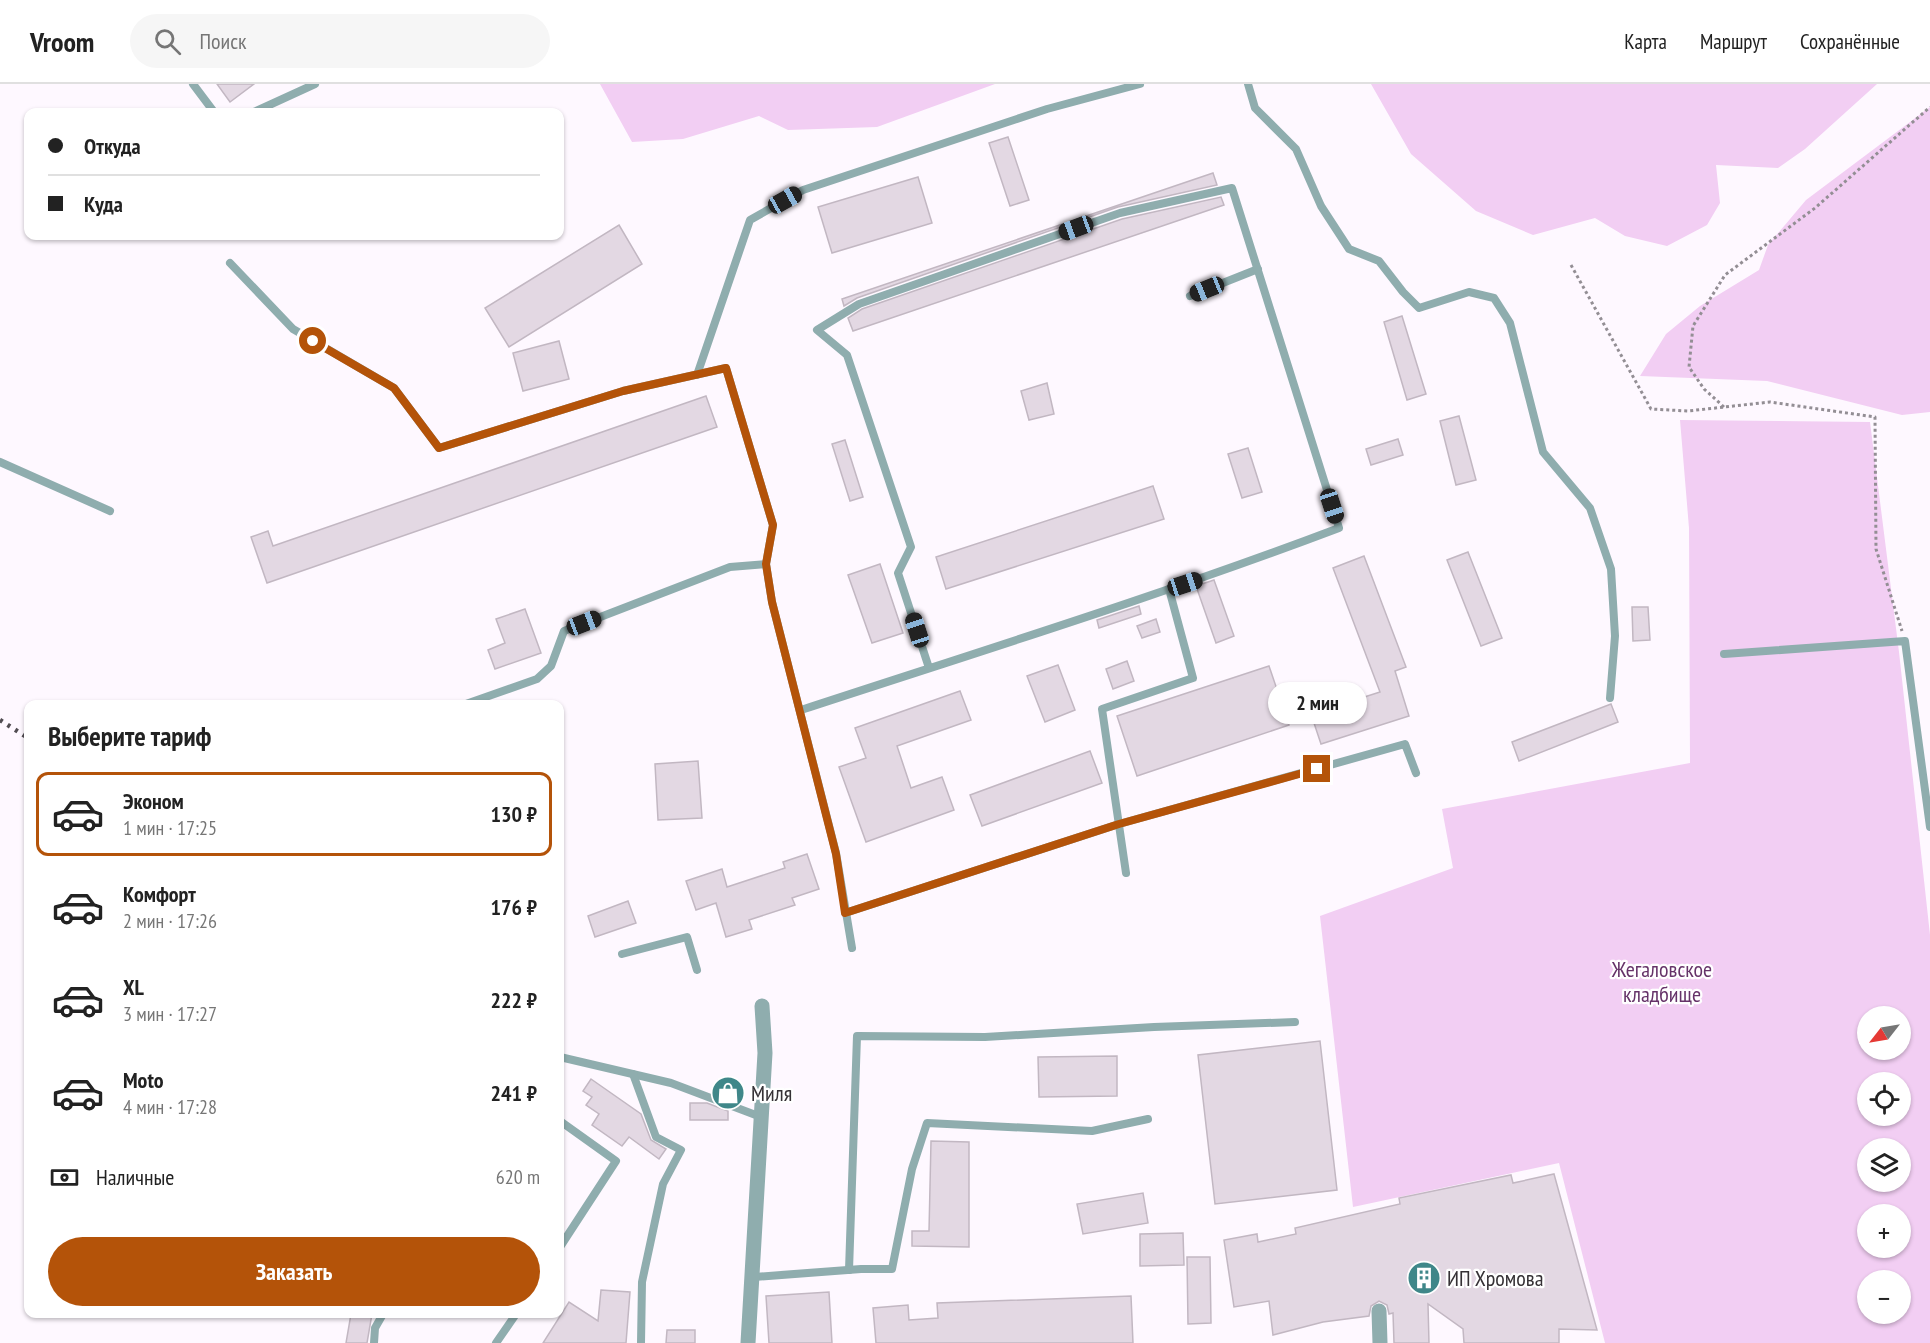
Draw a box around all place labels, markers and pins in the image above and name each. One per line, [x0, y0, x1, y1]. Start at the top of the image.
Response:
shop icon: Миля [710, 1075, 746, 1111]
place label: Миля [751, 1079, 792, 1107]
building icon: ИП Хромова [1406, 1260, 1442, 1296]
place label: ИП Хромова [1447, 1264, 1544, 1292]

